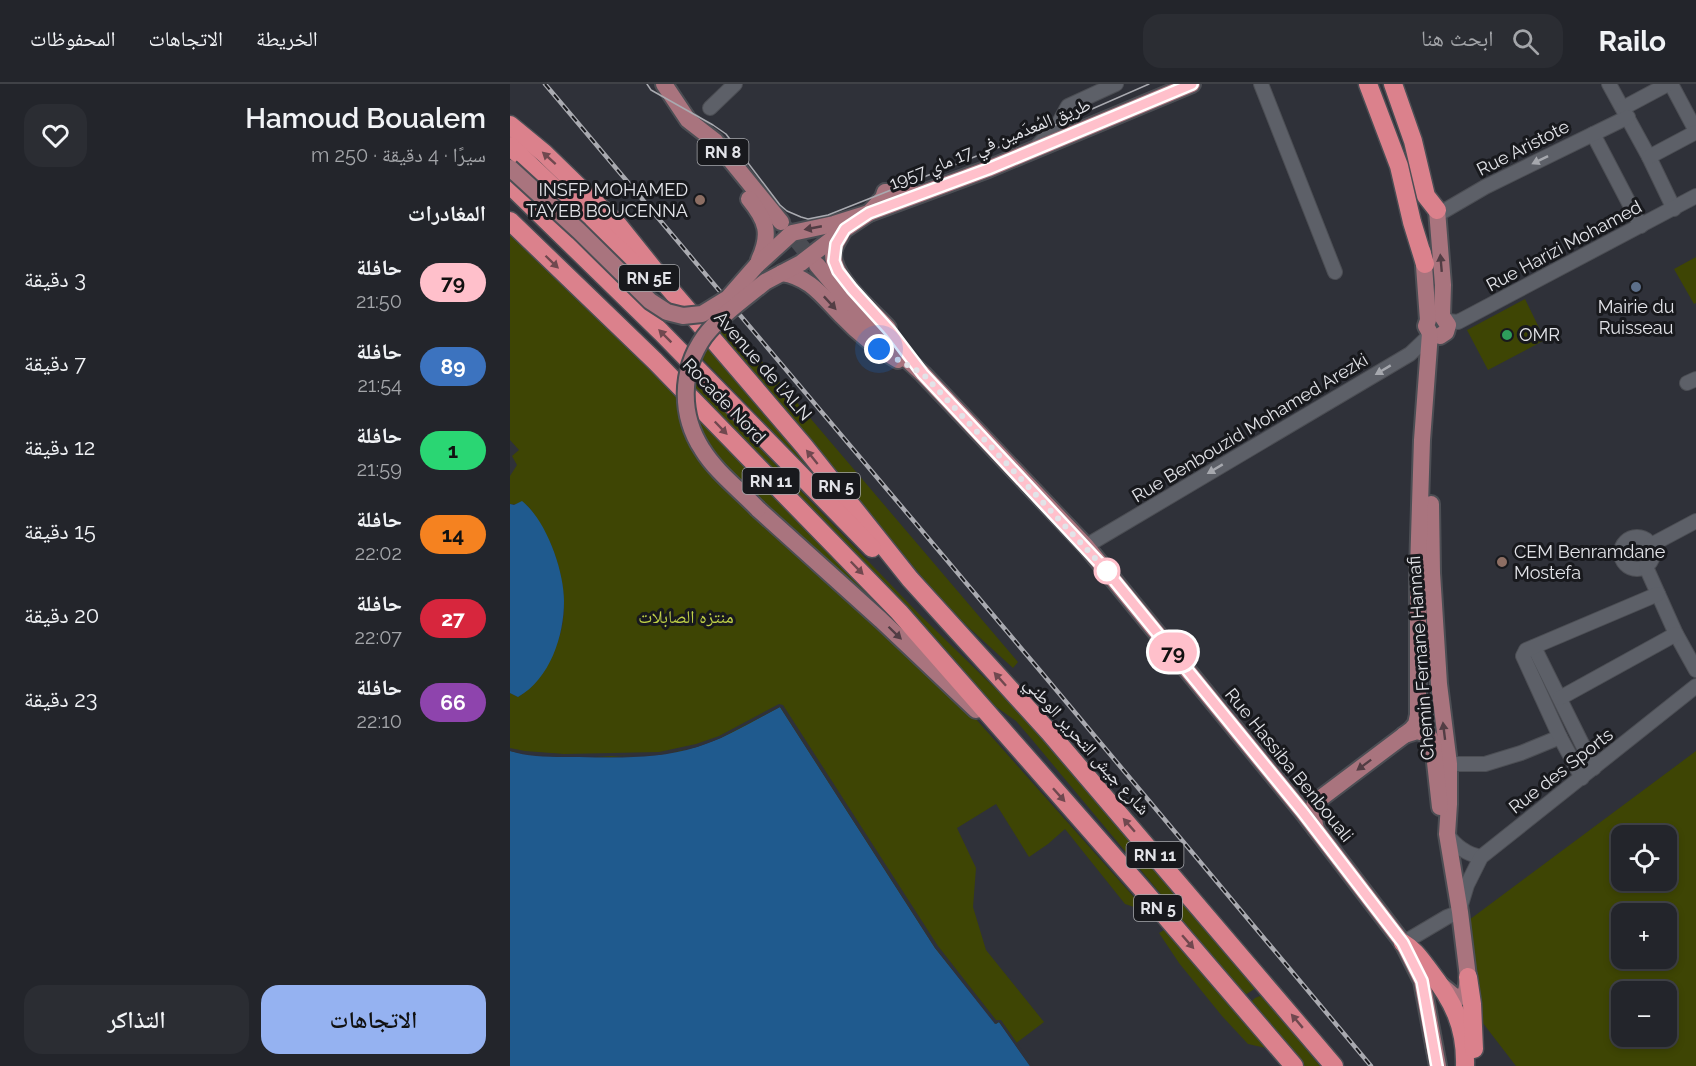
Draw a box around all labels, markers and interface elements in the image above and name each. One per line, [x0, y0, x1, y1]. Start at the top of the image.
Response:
search box [1143, 14, 1563, 68]
text: ابحث هنا [1421, 25, 1494, 51]
icon: search [1509, 25, 1542, 58]
text: Railo [1599, 25, 1666, 58]
text: المحفوظات [30, 26, 115, 51]
text: الاتجاهات [148, 26, 223, 51]
text: الخريطة [256, 26, 318, 51]
street label: طريق المُعدَمين في 17 ماي 1957 [886, 93, 1095, 198]
text: Hamoud Boualem [245, 102, 486, 135]
button: heart [24, 104, 87, 167]
street label: Rue Aristote [1473, 115, 1573, 180]
road number: RN 8 [698, 139, 748, 165]
text: سيرًا · 4 دقيقة · 250 m [311, 143, 486, 167]
one-way arrow [542, 152, 557, 165]
one-way arrow [1532, 155, 1549, 164]
place label: INSFP MOHAMED TAYEB BOUCENNA [526, 179, 688, 221]
marker: INSFP MOHAMED TAYEB BOUCENNA [693, 193, 707, 207]
street label: Rue Harizi Mohamed [1482, 196, 1645, 295]
text: المغادرات [408, 200, 486, 226]
one-way arrow [803, 224, 822, 233]
text: حافلة [356, 254, 402, 280]
one-way arrow [545, 254, 559, 268]
one-way arrow [1436, 254, 1446, 273]
road number: RN 5E [619, 265, 679, 291]
text: 3 دقيقة [24, 266, 86, 292]
text: 79 [441, 270, 465, 295]
marker: Mairie du Ruisseau [1629, 280, 1643, 294]
text: 21:50 [356, 289, 402, 313]
one-way arrow [823, 296, 837, 311]
place label: Mairie du Ruisseau [1598, 296, 1674, 338]
street label: Avenue de l'ALN [710, 307, 816, 425]
place label: OMR [1519, 324, 1560, 345]
marker: OMR [1500, 328, 1514, 342]
one-way arrow [658, 329, 673, 343]
your location [864, 334, 894, 364]
text: حافلة [356, 338, 402, 364]
street label: Rue Benbouzid Mohamed Arezki [1128, 349, 1372, 506]
text: 7 دقيقة [24, 350, 86, 376]
text: 89 [440, 354, 466, 379]
street label: Rocade Nord [679, 354, 770, 447]
one-way arrow [1375, 364, 1391, 375]
text: 21:54 [357, 373, 402, 397]
one-way arrow [713, 421, 727, 435]
text: حافلة [356, 422, 402, 448]
text: 12 دقيقة [24, 434, 95, 460]
text: 1 [448, 438, 458, 463]
one-way arrow [806, 449, 819, 465]
text: 21:59 [357, 457, 402, 481]
one-way arrow [1207, 464, 1223, 475]
road number: RN 11 [742, 468, 800, 494]
road number: RN 5 [812, 473, 860, 499]
text: حافلة [356, 506, 402, 532]
text: 15 دقيقة [24, 518, 96, 544]
text: 14 [442, 522, 464, 547]
text: 22:02 [355, 541, 402, 565]
place label: CEM Benramdane Mostefa [1514, 541, 1666, 583]
street label: Chemin Fernane Hannafi [1403, 555, 1438, 761]
marker: CEM Benramdane Mostefa [1495, 555, 1509, 569]
unlabelled marker [1094, 558, 1120, 584]
one-way arrow [849, 561, 863, 575]
text: حافلة [356, 590, 402, 616]
text: 20 دقيقة [24, 602, 99, 628]
text: 27 [441, 606, 465, 631]
park label: منتزه الصابلات [638, 606, 734, 628]
text: 22:07 [355, 625, 402, 649]
one-way arrow [887, 626, 902, 640]
line badge: 79 [1146, 632, 1200, 672]
text: 79 [1161, 640, 1185, 665]
one-way arrow [994, 672, 1007, 687]
street label: شارع جيش التحرير الوطني [1017, 673, 1155, 822]
text: حافلة [356, 674, 402, 700]
street label: Rue Hassiba Benbouali [1221, 684, 1358, 846]
text: 23 دقيقة [24, 686, 98, 712]
text: 66 [440, 690, 466, 715]
text: 22:10 [357, 709, 402, 733]
one-way arrow [1440, 721, 1449, 740]
street label: Rue des Sports [1504, 723, 1617, 818]
one-way arrow [1357, 759, 1372, 771]
one-way arrow [1052, 788, 1066, 803]
one-way arrow [1123, 818, 1136, 833]
map controls [1611, 825, 1677, 1047]
button: locate [1611, 825, 1677, 891]
road number: RN 11 [1126, 842, 1184, 868]
road number: RN 5 [1134, 895, 1182, 921]
button: + [1611, 903, 1677, 969]
one-way arrow [1181, 934, 1194, 949]
button: − [1611, 981, 1677, 1047]
button: التذاكر [24, 985, 249, 1054]
button: الاتجاهات [261, 985, 486, 1054]
one-way arrow [1290, 1013, 1303, 1029]

